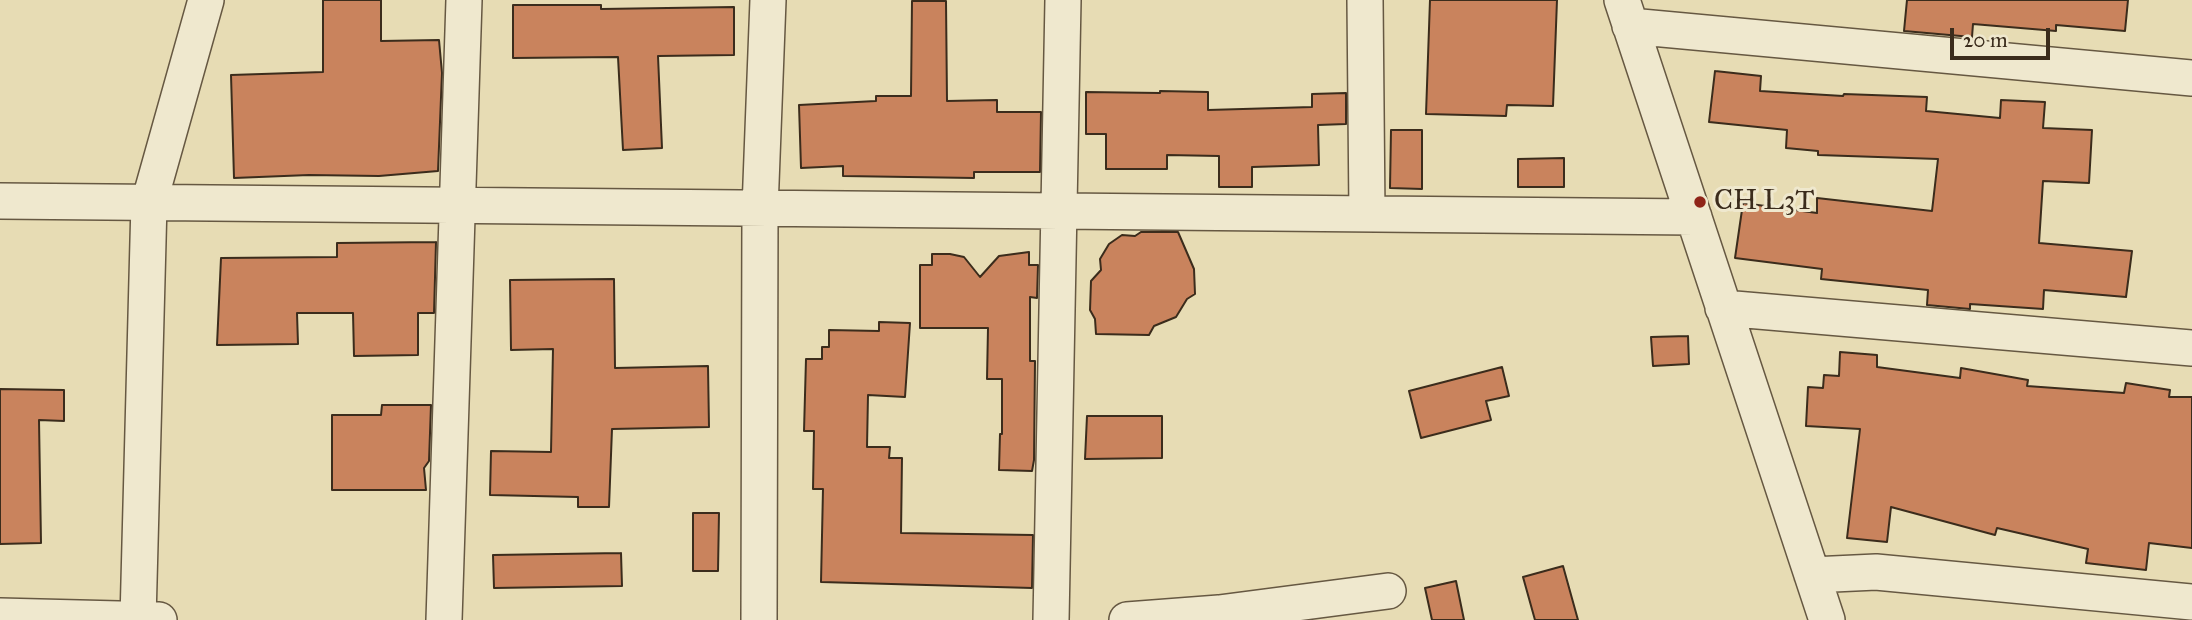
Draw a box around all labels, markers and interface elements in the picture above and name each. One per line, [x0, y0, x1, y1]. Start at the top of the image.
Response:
scale bar [1954, 14, 2054, 58]
text: 20 m [1963, 27, 2008, 53]
place label: CH L3T [1714, 185, 1814, 219]
marker: CH L3T [1692, 194, 1708, 210]

